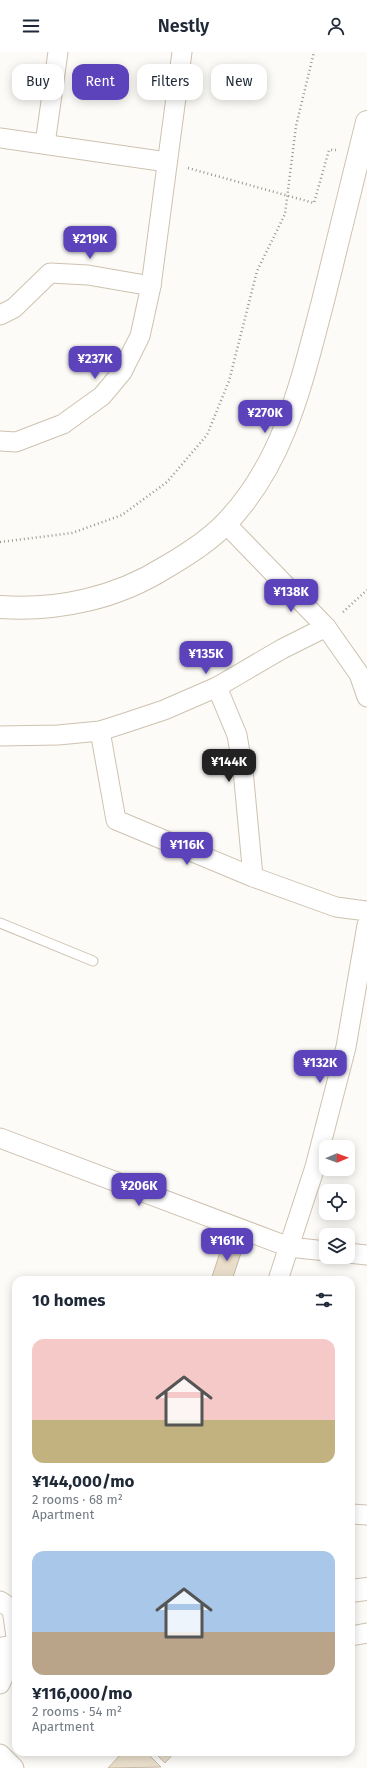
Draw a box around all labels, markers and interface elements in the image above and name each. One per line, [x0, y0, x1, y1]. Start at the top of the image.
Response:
icon: menu [20, 15, 42, 37]
text: Nestly [158, 15, 209, 37]
icon: person [325, 15, 347, 37]
chip: Buy [12, 64, 64, 100]
chip: Rent [72, 64, 129, 100]
chip: Filters [137, 64, 203, 100]
chip: New [211, 64, 267, 100]
pin: ¥219K [62, 226, 118, 260]
text: ¥219K [72, 231, 108, 246]
pin: ¥237K [67, 346, 123, 380]
text: ¥237K [78, 351, 112, 366]
pin: ¥270K [237, 400, 293, 434]
text: ¥270K [247, 405, 283, 420]
pin: ¥138K [263, 579, 319, 613]
text: ¥138K [273, 584, 309, 599]
pin: ¥135K [178, 641, 234, 675]
text: ¥135K [189, 646, 223, 661]
pin: ¥144K [201, 749, 257, 783]
text: ¥144K [211, 754, 247, 769]
pin: ¥116K [159, 832, 215, 866]
text: ¥116K [170, 837, 204, 852]
pin: ¥132K [292, 1050, 348, 1084]
text: ¥132K [303, 1055, 337, 1070]
north arrow [319, 1140, 355, 1176]
map controls [319, 1140, 355, 1264]
pin: ¥206K [111, 1173, 167, 1207]
text: ¥206K [120, 1178, 158, 1193]
button: locate [319, 1184, 355, 1220]
pin: ¥161K [199, 1228, 255, 1262]
button: layers [319, 1228, 355, 1264]
text: ¥161K [210, 1233, 244, 1248]
icon: filters [313, 1289, 335, 1311]
text: 10 homes [32, 1290, 106, 1311]
icon: home [148, 1365, 220, 1437]
text: ¥144,000/mo [32, 1471, 135, 1492]
text: 2 rooms · 68 m² [32, 1492, 123, 1507]
text: Apartment [32, 1507, 94, 1522]
icon: home [148, 1577, 220, 1649]
text: ¥116,000/mo [32, 1683, 133, 1704]
text: 2 rooms · 54 m² [32, 1704, 122, 1719]
text: Apartment [32, 1719, 94, 1734]

